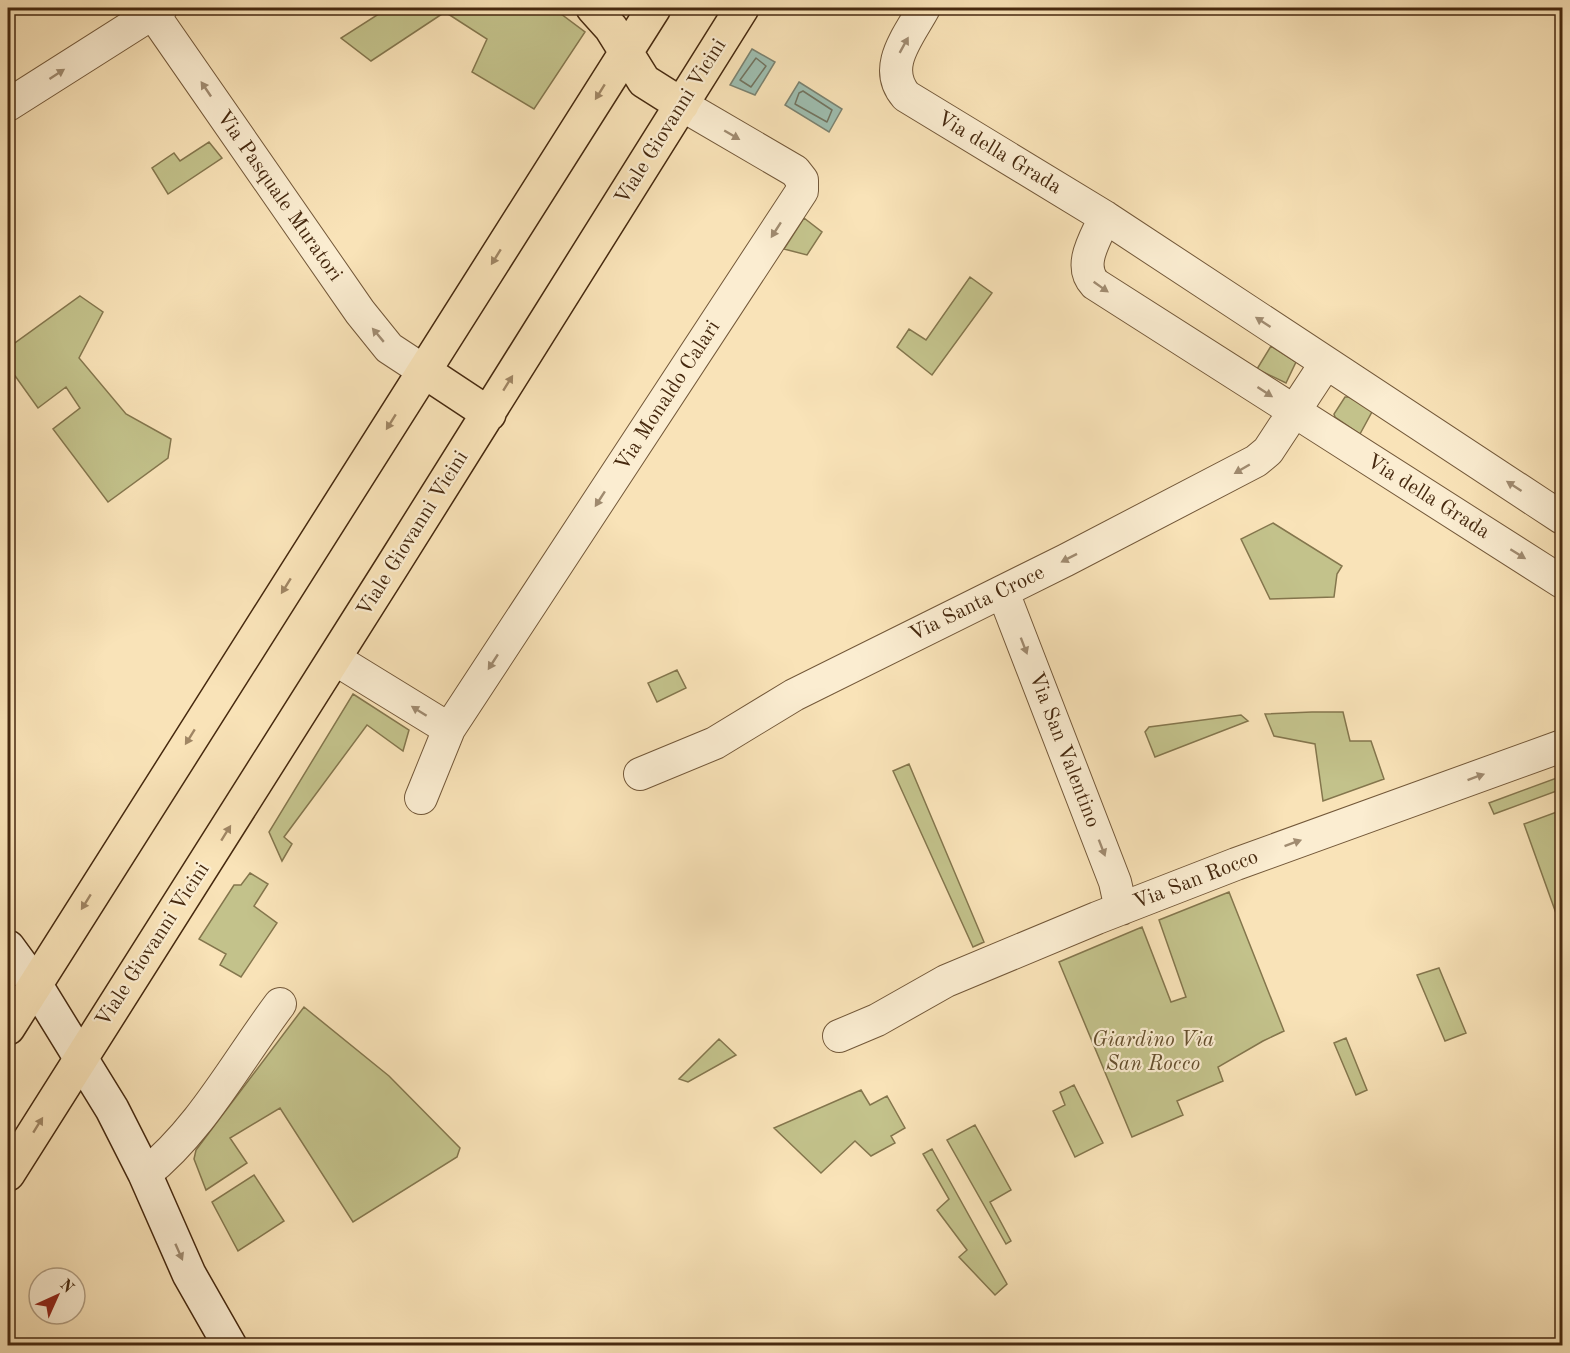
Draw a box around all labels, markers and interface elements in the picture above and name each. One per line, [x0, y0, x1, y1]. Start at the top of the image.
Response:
street label: Viale Giovanni Vicini [612, 36, 730, 208]
one-way arrow [899, 36, 909, 53]
one-way arrow [49, 69, 65, 80]
one-way arrow [201, 81, 212, 97]
one-way arrow [595, 84, 606, 101]
street label: Via Pasquale Muratori [212, 107, 346, 285]
street label: Via della Grada [933, 108, 1065, 198]
one-way arrow [724, 129, 740, 140]
one-way arrow [770, 222, 782, 238]
one-way arrow [490, 249, 501, 265]
one-way arrow [1092, 281, 1108, 293]
one-way arrow [1255, 316, 1271, 327]
street label: Via Monaldo Calari [612, 317, 724, 475]
one-way arrow [372, 327, 385, 342]
one-way arrow [502, 375, 513, 391]
one-way arrow [1257, 387, 1273, 398]
one-way arrow [385, 413, 397, 429]
street label: Viale Giovanni Vicini [354, 448, 472, 620]
street label: Via della Grada [1363, 451, 1493, 543]
one-way arrow [1233, 464, 1250, 474]
one-way arrow [1505, 481, 1522, 492]
one-way arrow [595, 491, 606, 507]
one-way arrow [1510, 548, 1526, 559]
one-way arrow [1060, 553, 1078, 563]
street label: Via Santa Croce [906, 562, 1048, 646]
one-way arrow [281, 578, 292, 594]
one-way arrow [1020, 637, 1029, 655]
one-way arrow [488, 654, 499, 670]
street label: Via San Valentino [1025, 670, 1103, 830]
one-way arrow [411, 705, 427, 716]
one-way arrow [185, 729, 196, 746]
one-way arrow [1468, 771, 1486, 781]
one-way arrow [220, 824, 231, 841]
one-way arrow [1284, 838, 1302, 848]
one-way arrow [1097, 839, 1107, 857]
street label: Via San Rocco [1131, 847, 1261, 913]
street label: Viale Giovanni Vicini [92, 859, 214, 1031]
one-way arrow [81, 894, 92, 910]
park label: Giardino Via San Rocco [1092, 1030, 1214, 1075]
one-way arrow [33, 1117, 44, 1133]
one-way arrow [174, 1243, 183, 1260]
north arrow [27, 1266, 87, 1326]
text: N [56, 1277, 77, 1297]

